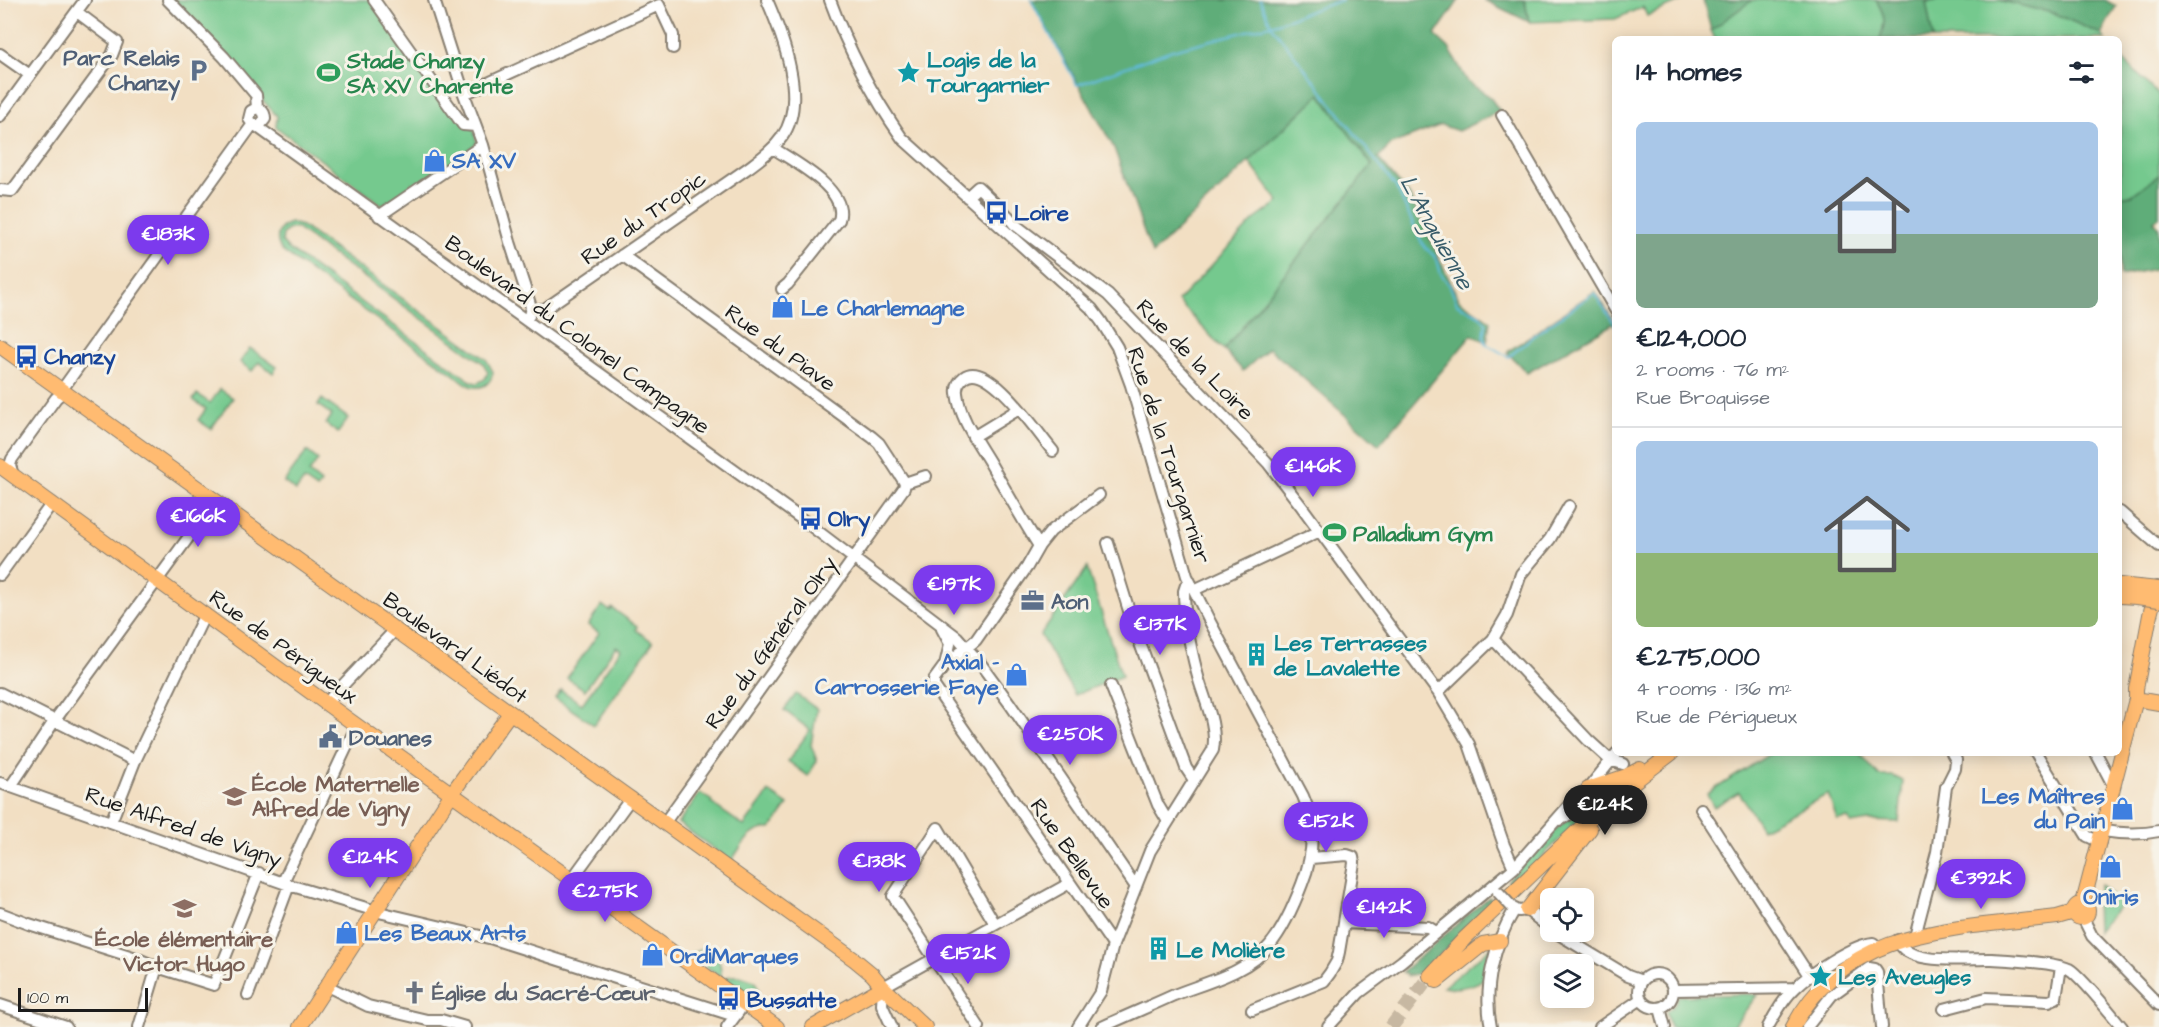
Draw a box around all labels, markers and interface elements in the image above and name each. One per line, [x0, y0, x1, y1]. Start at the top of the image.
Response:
place label: Parc Relais Chanzy [63, 43, 181, 101]
place label: Logis de la Tourgarnier [926, 45, 1050, 102]
place label: Stade Chanzy SA XV Charente [346, 46, 513, 102]
text: 14 homes [1636, 54, 1742, 90]
icon: filters [2065, 56, 2098, 89]
parking icon: Parc Relais Chanzy [185, 57, 211, 83]
place icon: Logis de la Tourgarnier [896, 59, 922, 85]
sports icon: Stade Chanzy SA XV Charente [316, 60, 342, 86]
place label: SA XV [451, 146, 516, 177]
shop icon: SA XV [421, 147, 447, 173]
icon: home [1813, 161, 1921, 269]
street label: Rue du Tropic [575, 163, 713, 273]
water label: L'Anguienne [1390, 169, 1482, 297]
place label: Loire [1014, 198, 1069, 229]
bus stop icon: Loire [983, 199, 1009, 225]
pin: €183K [126, 215, 210, 266]
text: €183K [141, 220, 195, 248]
street label: Boulevard du Colonel Campagne [438, 228, 716, 443]
street label: Rue de la Loire [1129, 292, 1261, 428]
place label: Le Charlemagne [801, 293, 965, 325]
shop icon: Le Charlemagne [770, 294, 796, 320]
street label: Rue du Piave [718, 297, 842, 399]
text: €124,000 [1636, 320, 1746, 356]
place label: Chanzy [44, 342, 117, 375]
bus stop icon: Chanzy [13, 343, 39, 369]
street label: Rue de la Tourgarnier [1118, 343, 1218, 568]
text: 2 rooms · 76 m² [1636, 356, 1789, 384]
text: Rue Broquisse [1636, 384, 1770, 412]
pin: €146K [1271, 447, 1355, 498]
text: €146K [1285, 452, 1341, 480]
icon: home [1813, 480, 1921, 588]
pin: €166K [156, 497, 240, 548]
text: €166K [170, 502, 226, 530]
place label: Olry [828, 504, 871, 537]
bus stop icon: Olry [797, 505, 823, 531]
place label: Palladium Gym [1353, 519, 1493, 552]
sports icon: Palladium Gym [1322, 520, 1348, 546]
street label: Rue du Général Olry [698, 550, 845, 736]
pin: €197K [912, 565, 996, 616]
text: €197K [927, 570, 981, 598]
street label: Rue de Périgueux [202, 583, 364, 713]
street label: Boulevard Liédot [376, 585, 534, 711]
place label: Aon [1051, 587, 1088, 618]
office icon: Aon [1020, 588, 1046, 614]
pin: €137K [1118, 605, 1202, 656]
text: €137K [1133, 610, 1187, 638]
place label: Les Terrasses de Lavalette [1273, 628, 1427, 684]
text: €275,000 [1636, 639, 1760, 675]
building icon: Les Terrasses de Lavalette [1243, 642, 1269, 668]
place label: Axial - Carrosserie Faye [815, 647, 999, 705]
shop icon: Axial - Carrosserie Faye [1004, 661, 1030, 687]
text: 4 rooms · 136 m² [1636, 675, 1792, 703]
text: Rue de Périgueux [1636, 703, 1797, 731]
pin: €250K [1028, 715, 1112, 766]
text: €250K [1037, 720, 1103, 748]
place label: Douanes [349, 723, 432, 754]
public building icon: Douanes [318, 724, 344, 750]
place label: École Maternelle Alfred de Vigny [252, 769, 420, 827]
street label: Rue Alfred de Vigny [81, 779, 286, 877]
place label: Les Maîtres du Pain [1981, 781, 2105, 837]
school or university icon: École Maternelle Alfred de Vigny [221, 783, 247, 809]
pin: €124K [1563, 785, 1647, 836]
text: €124K [1577, 790, 1633, 818]
street label: Rue Bellevue [1022, 792, 1121, 915]
shop icon: Les Maîtres du Pain [2110, 795, 2136, 821]
pin: €152K [1284, 802, 1368, 853]
text: €152K [1298, 807, 1354, 835]
pin: €124K [328, 838, 412, 889]
pin: €138K [837, 842, 921, 893]
text: €124K [342, 843, 398, 871]
text: €138K [852, 847, 906, 875]
shop icon: Oniris [2098, 854, 2124, 880]
pin: €392K [1939, 859, 2023, 910]
text: €392K [1950, 864, 2012, 892]
pin: €275K [563, 872, 647, 923]
text: €275K [572, 877, 638, 905]
place label: Oniris [2083, 882, 2139, 913]
pin: €142K [1342, 888, 1426, 939]
map controls [1540, 888, 1594, 1008]
button: locate [1540, 888, 1594, 942]
text: €142K [1356, 893, 1412, 921]
school or university icon: École élémentaire Victor Hugo [171, 896, 197, 922]
place label: Les Beaux Arts [364, 918, 526, 949]
shop icon: Les Beaux Arts [333, 919, 359, 945]
place label: École élémentaire Victor Hugo [95, 924, 273, 981]
pin: €152K [926, 934, 1010, 985]
place label: Le Molière [1176, 935, 1285, 966]
building icon: Le Molière [1145, 936, 1171, 962]
text: €152K [940, 939, 996, 967]
place label: OrdiMarques [670, 941, 798, 972]
shop icon: OrdiMarques [639, 942, 665, 968]
button: layers [1540, 954, 1594, 1008]
place label: Les Aveugles [1838, 962, 1971, 994]
place icon: Les Aveugles [1807, 963, 1833, 989]
place label: Église du Sacré-Cœur [432, 978, 656, 1010]
church icon: Église du Sacré-Cœur [401, 979, 427, 1005]
scale bar [18, 985, 148, 1012]
place label: Bussatte [747, 985, 837, 1016]
bus stop icon: Bussatte [716, 986, 742, 1012]
text: 100 m [27, 987, 68, 1009]

